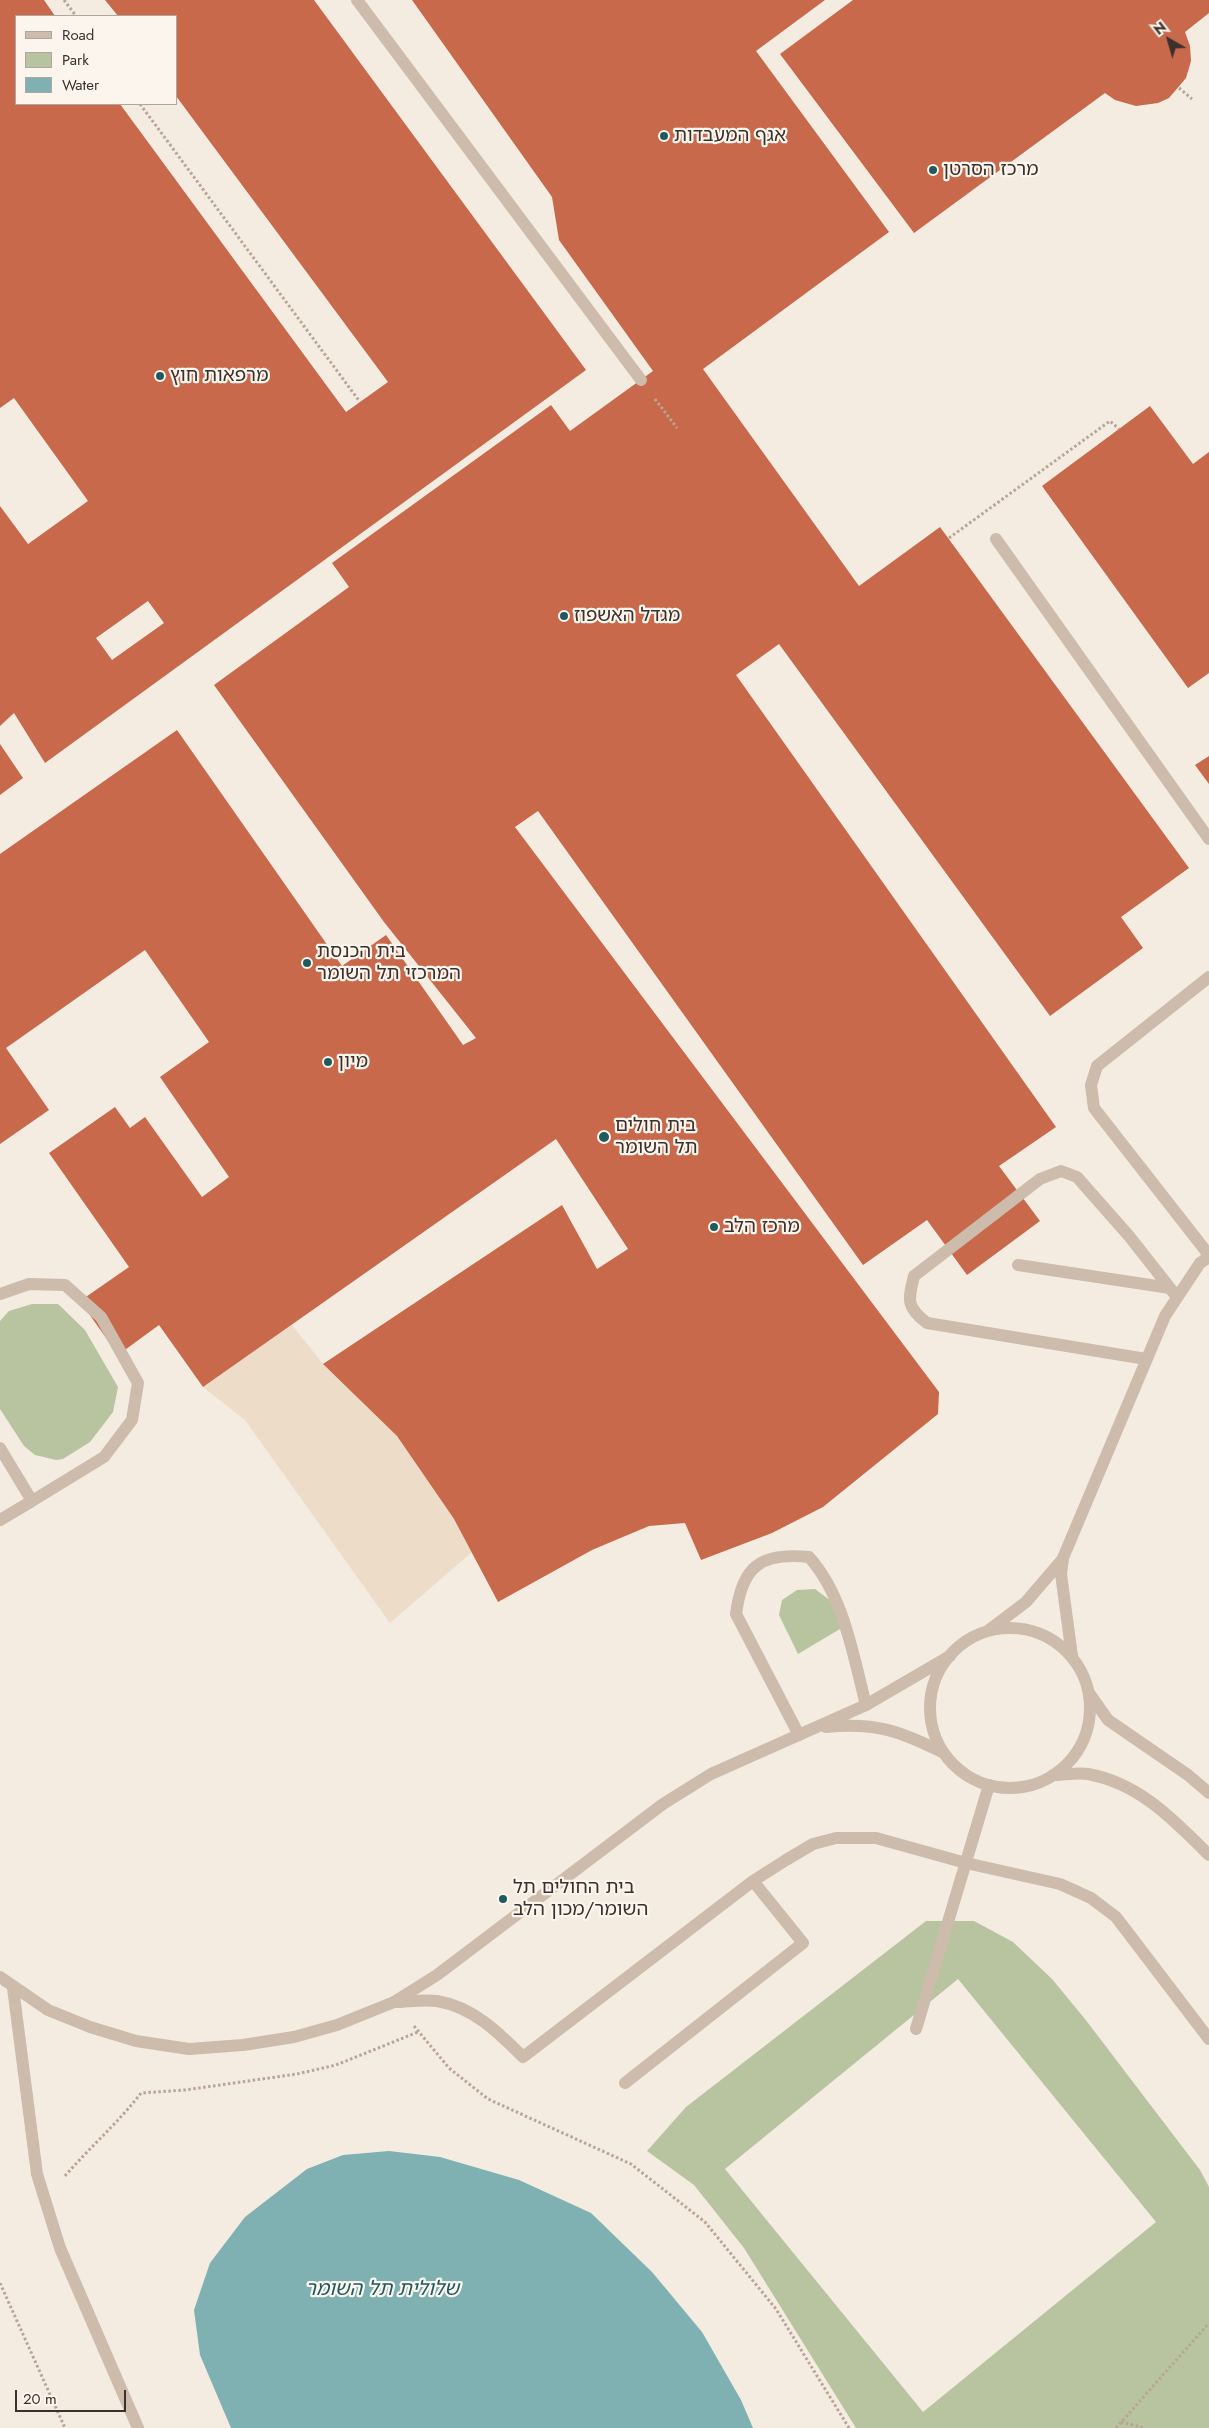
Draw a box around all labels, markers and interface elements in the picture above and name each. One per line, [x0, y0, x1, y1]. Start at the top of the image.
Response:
legend [15, 15, 178, 105]
north arrow [1144, 15, 1194, 65]
text: N [1149, 17, 1170, 39]
text: Road [62, 24, 94, 46]
text: Park [62, 49, 89, 71]
text: Water [62, 74, 99, 96]
place label: אגף המעבדות [674, 125, 786, 147]
marker: אגף המעבדות [658, 130, 670, 142]
place label: מרכז הסרטן [943, 159, 1039, 181]
marker: מרכז הסרטן [927, 164, 939, 176]
place label: מרפאות חוץ [170, 365, 268, 387]
marker: מרפאות חוץ [154, 370, 166, 382]
place label: מגדל האשפוז [574, 605, 680, 627]
marker: מגדל האשפוז [558, 610, 570, 622]
place label: בית הכנסת המרכזי תל השומר [317, 941, 461, 985]
marker: בית הכנסת המרכזי תל השומר [301, 957, 313, 969]
place label: מיון [338, 1051, 368, 1073]
marker: מיון [322, 1056, 334, 1068]
place label: בית חולים תל השומר [615, 1115, 698, 1159]
marker: בית חולים תל השומר [597, 1130, 611, 1144]
place label: מרכז הלב [724, 1216, 800, 1238]
marker: מרכז הלב [708, 1221, 720, 1233]
place label: בית החולים תל השומר/מכון הלב [513, 1877, 648, 1921]
marker: בית החולים תל השומר/מכון הלב [497, 1893, 509, 1905]
water label: שלולית תל השומר [305, 2278, 459, 2302]
scale bar [18, 2380, 129, 2412]
text: 20 m [23, 2388, 57, 2410]

